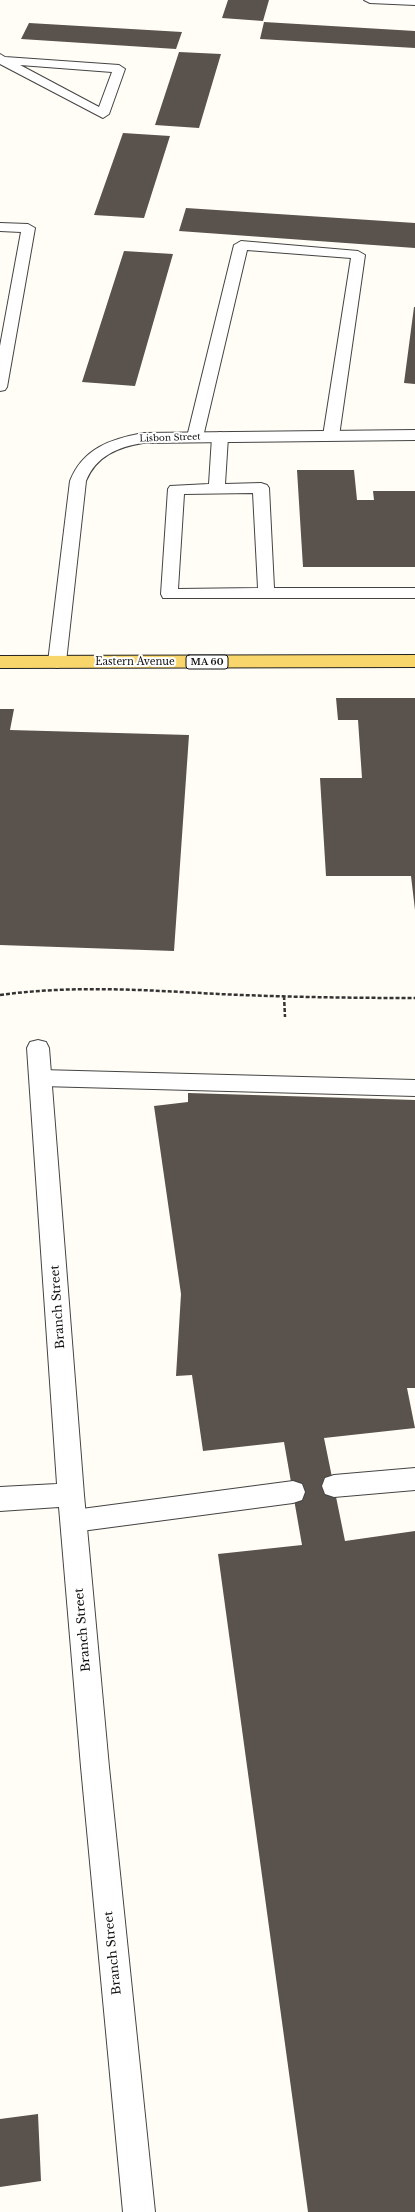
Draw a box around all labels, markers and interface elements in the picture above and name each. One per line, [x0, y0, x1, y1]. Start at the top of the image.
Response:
street label: Lisbon Street [139, 432, 201, 444]
road number: MA 60 [186, 655, 228, 669]
street label: Eastern Avenue [95, 656, 175, 668]
street label: Branch Street [48, 1265, 68, 1349]
street label: Branch Street [72, 1587, 94, 1673]
street label: Branch Street [101, 1910, 125, 1996]

